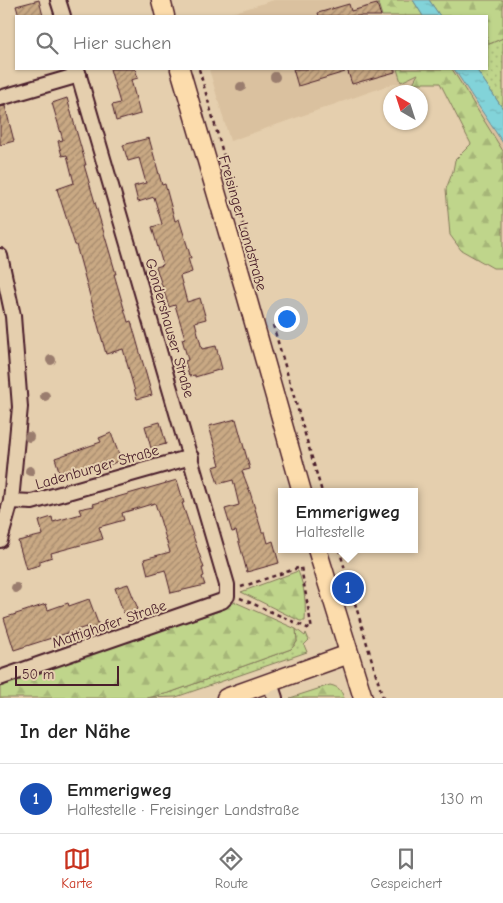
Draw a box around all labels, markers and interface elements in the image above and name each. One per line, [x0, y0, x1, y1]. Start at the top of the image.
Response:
search box [15, 15, 488, 70]
icon: search [33, 29, 61, 57]
text: Hier suchen [73, 32, 171, 54]
north arrow [383, 85, 428, 130]
street label: Freisinger Landstraße [215, 153, 271, 293]
street label: Gondershauser Straße [141, 256, 199, 400]
your location [274, 306, 300, 332]
street label: Ladenburger Straße [33, 441, 161, 493]
popup [278, 488, 418, 553]
text: Emmerigweg [295, 501, 401, 523]
text: Haltestelle [295, 523, 365, 541]
pin: 1 [332, 569, 364, 607]
street label: Mattighofer Straße [49, 596, 169, 652]
scale bar [15, 663, 119, 686]
text: 50 m [22, 666, 54, 683]
text: In der Nähe [20, 719, 130, 743]
text: Emmerigweg [67, 779, 172, 801]
text: 1 [33, 790, 39, 808]
text: 130 m [440, 790, 483, 808]
text: Haltestelle · Freisinger Landstraße [67, 801, 299, 819]
tab: Karte [61, 845, 92, 892]
tab: Route [215, 845, 248, 892]
tab: Gespeichert [370, 845, 442, 892]

